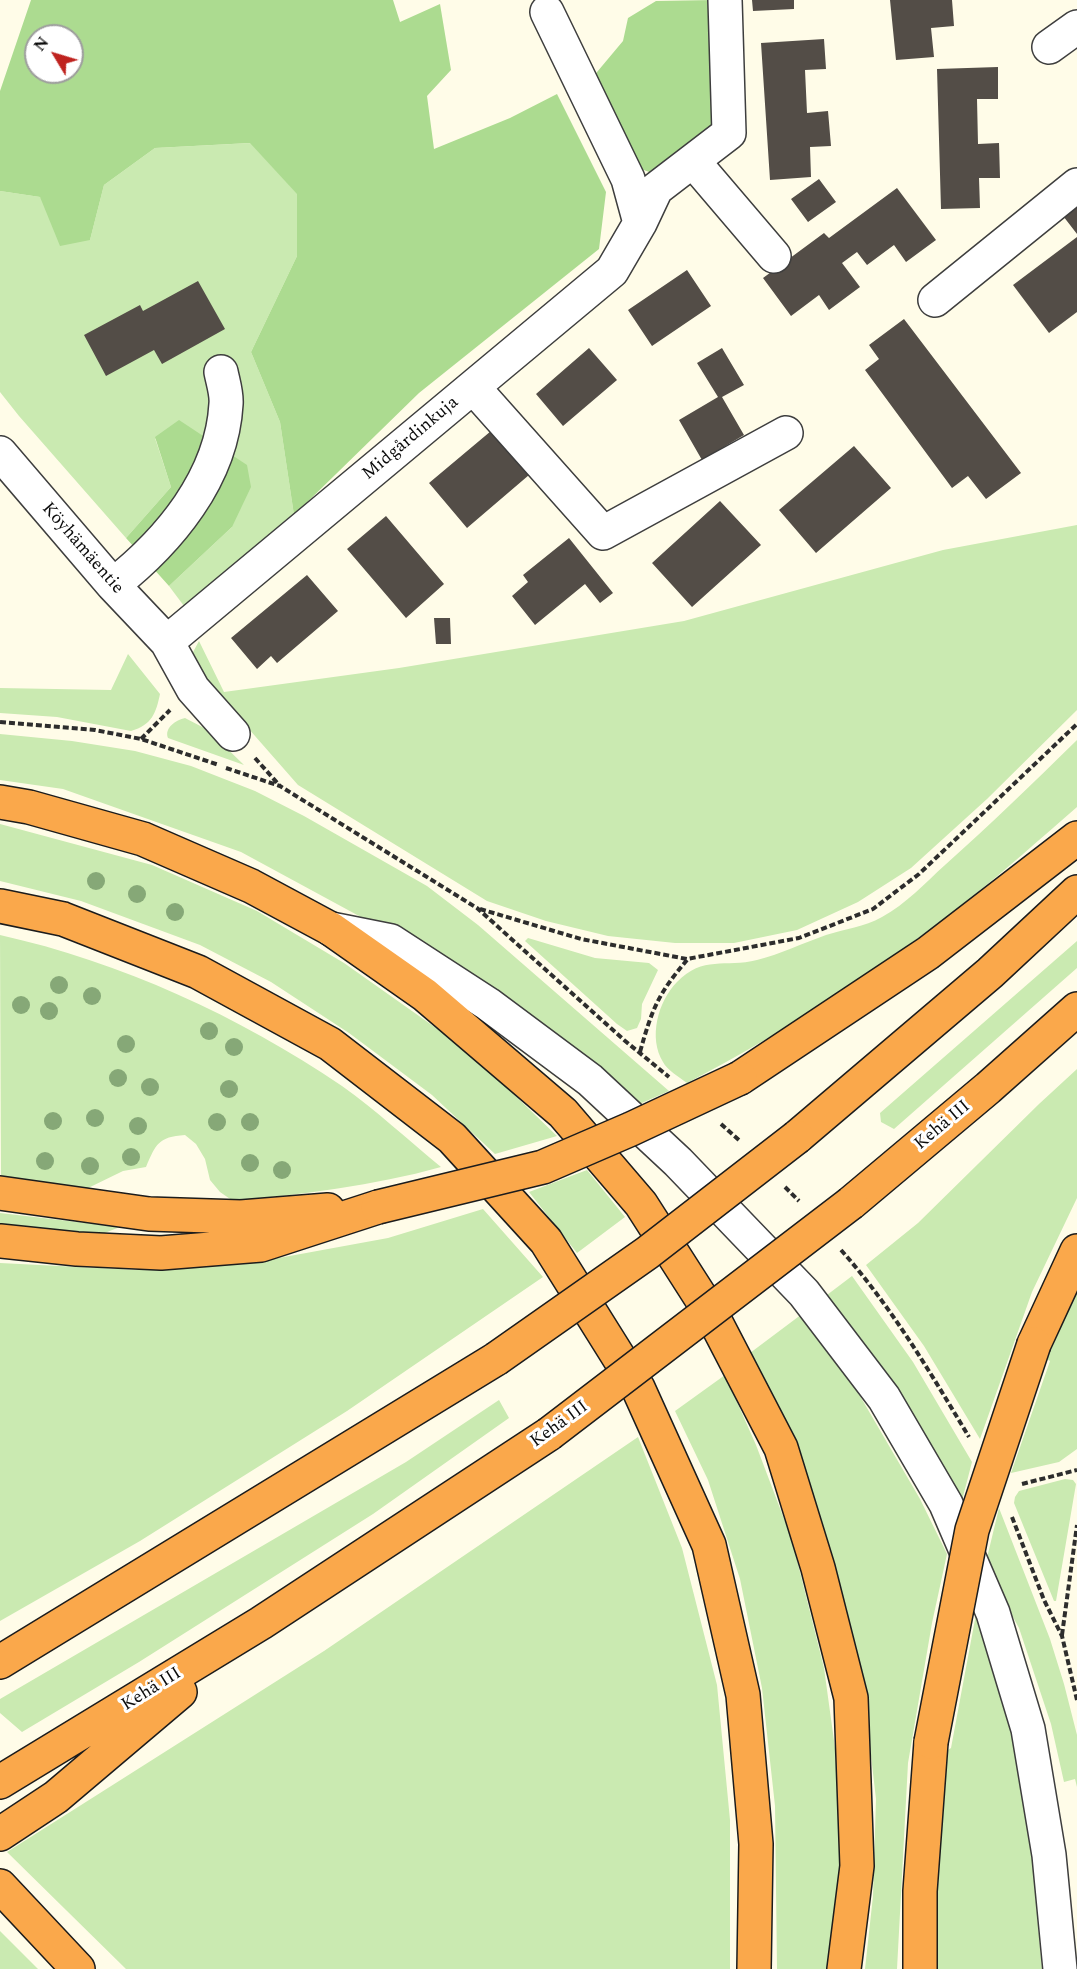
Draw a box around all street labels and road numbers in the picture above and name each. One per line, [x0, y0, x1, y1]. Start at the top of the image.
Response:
street label: Midgårdinkuja [358, 392, 464, 486]
street label: Köyhämäentie [36, 499, 128, 599]
street label: Kehä III [911, 1097, 975, 1155]
street label: Kehä III [527, 1397, 593, 1453]
street label: Kehä III [118, 1663, 186, 1717]

